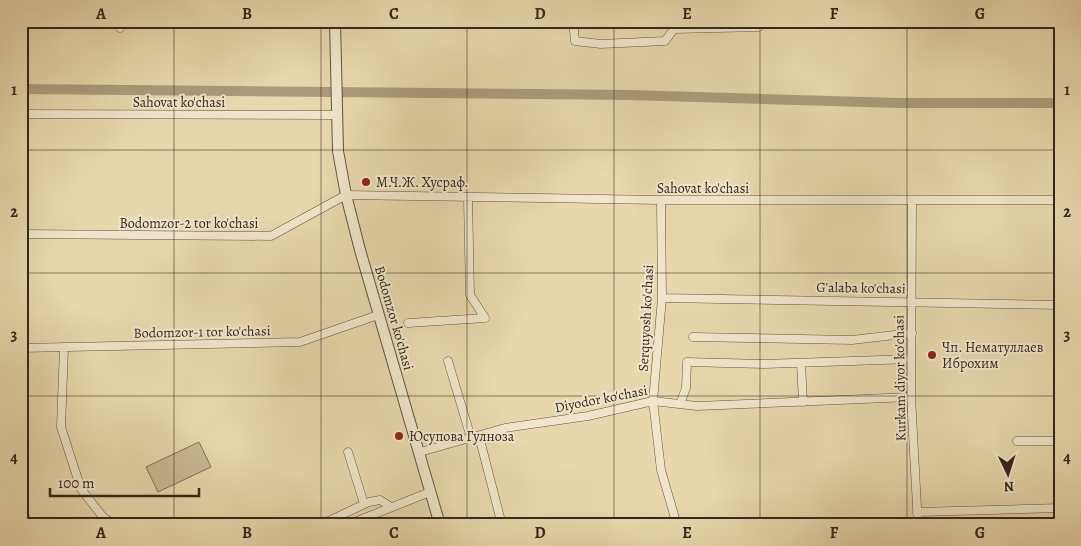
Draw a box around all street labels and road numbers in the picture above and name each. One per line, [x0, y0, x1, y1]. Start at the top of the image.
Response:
street label: Sahovat ko'chasi [133, 93, 225, 112]
street label: Sahovat ko'chasi [657, 179, 749, 198]
street label: Bodomzor-2 tor ko'chasi [119, 214, 259, 233]
street label: Bodomzor ko'chasi [370, 264, 418, 372]
street label: Serquyosh ko'chasi [634, 264, 658, 372]
street label: G'alaba ko'chasi [816, 278, 906, 298]
street label: Kurkam diyor ko'chasi [889, 315, 911, 441]
street label: Bodomzor-1 tor ko'chasi [133, 321, 271, 343]
street label: Diyodor ko'chasi [553, 381, 649, 417]

